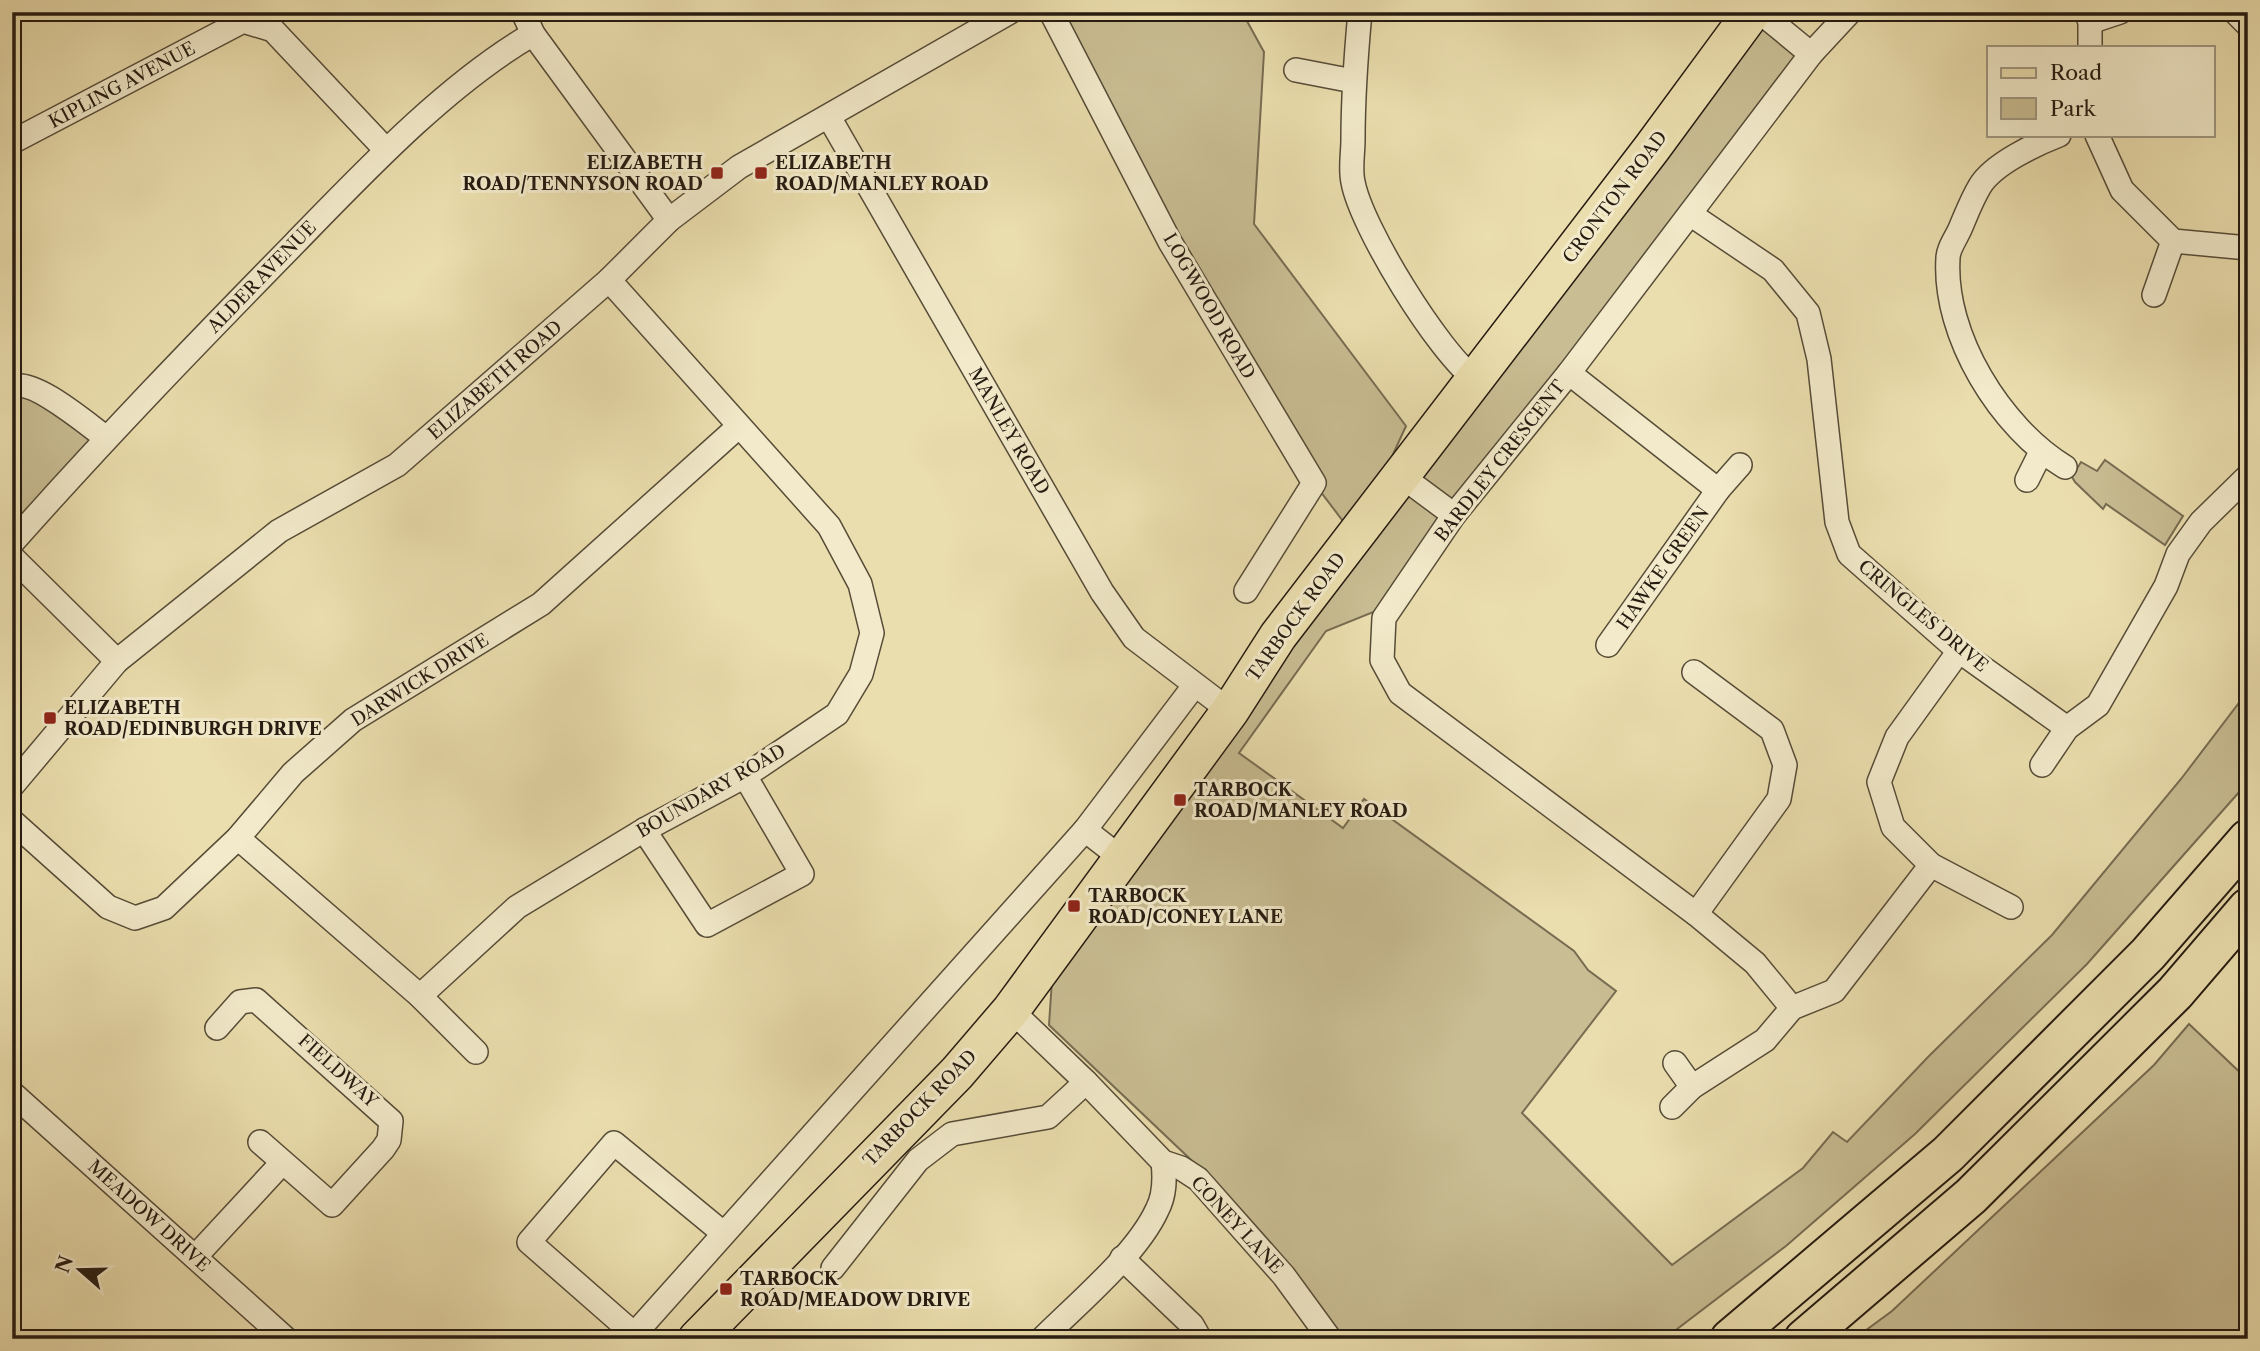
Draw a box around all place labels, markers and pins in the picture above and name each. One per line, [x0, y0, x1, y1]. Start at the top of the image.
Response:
place label: ELIZABETH ROAD/TENNYSON ROAD [462, 152, 703, 195]
place label: ELIZABETH ROAD/MANLEY ROAD [775, 152, 989, 195]
marker: ELIZABETH ROAD/TENNYSON ROAD [709, 165, 725, 181]
marker: ELIZABETH ROAD/MANLEY ROAD [753, 165, 769, 181]
place label: ELIZABETH ROAD/EDINBURGH DRIVE [64, 697, 322, 740]
marker: ELIZABETH ROAD/EDINBURGH DRIVE [42, 710, 58, 726]
place label: TARBOCK ROAD/MANLEY ROAD [1194, 779, 1408, 822]
marker: TARBOCK ROAD/MANLEY ROAD [1172, 792, 1188, 808]
place label: TARBOCK ROAD/CONEY LANE [1088, 885, 1283, 928]
marker: TARBOCK ROAD/CONEY LANE [1066, 898, 1082, 914]
place label: TARBOCK ROAD/MEADOW DRIVE [740, 1268, 970, 1311]
marker: TARBOCK ROAD/MEADOW DRIVE [718, 1281, 734, 1297]

